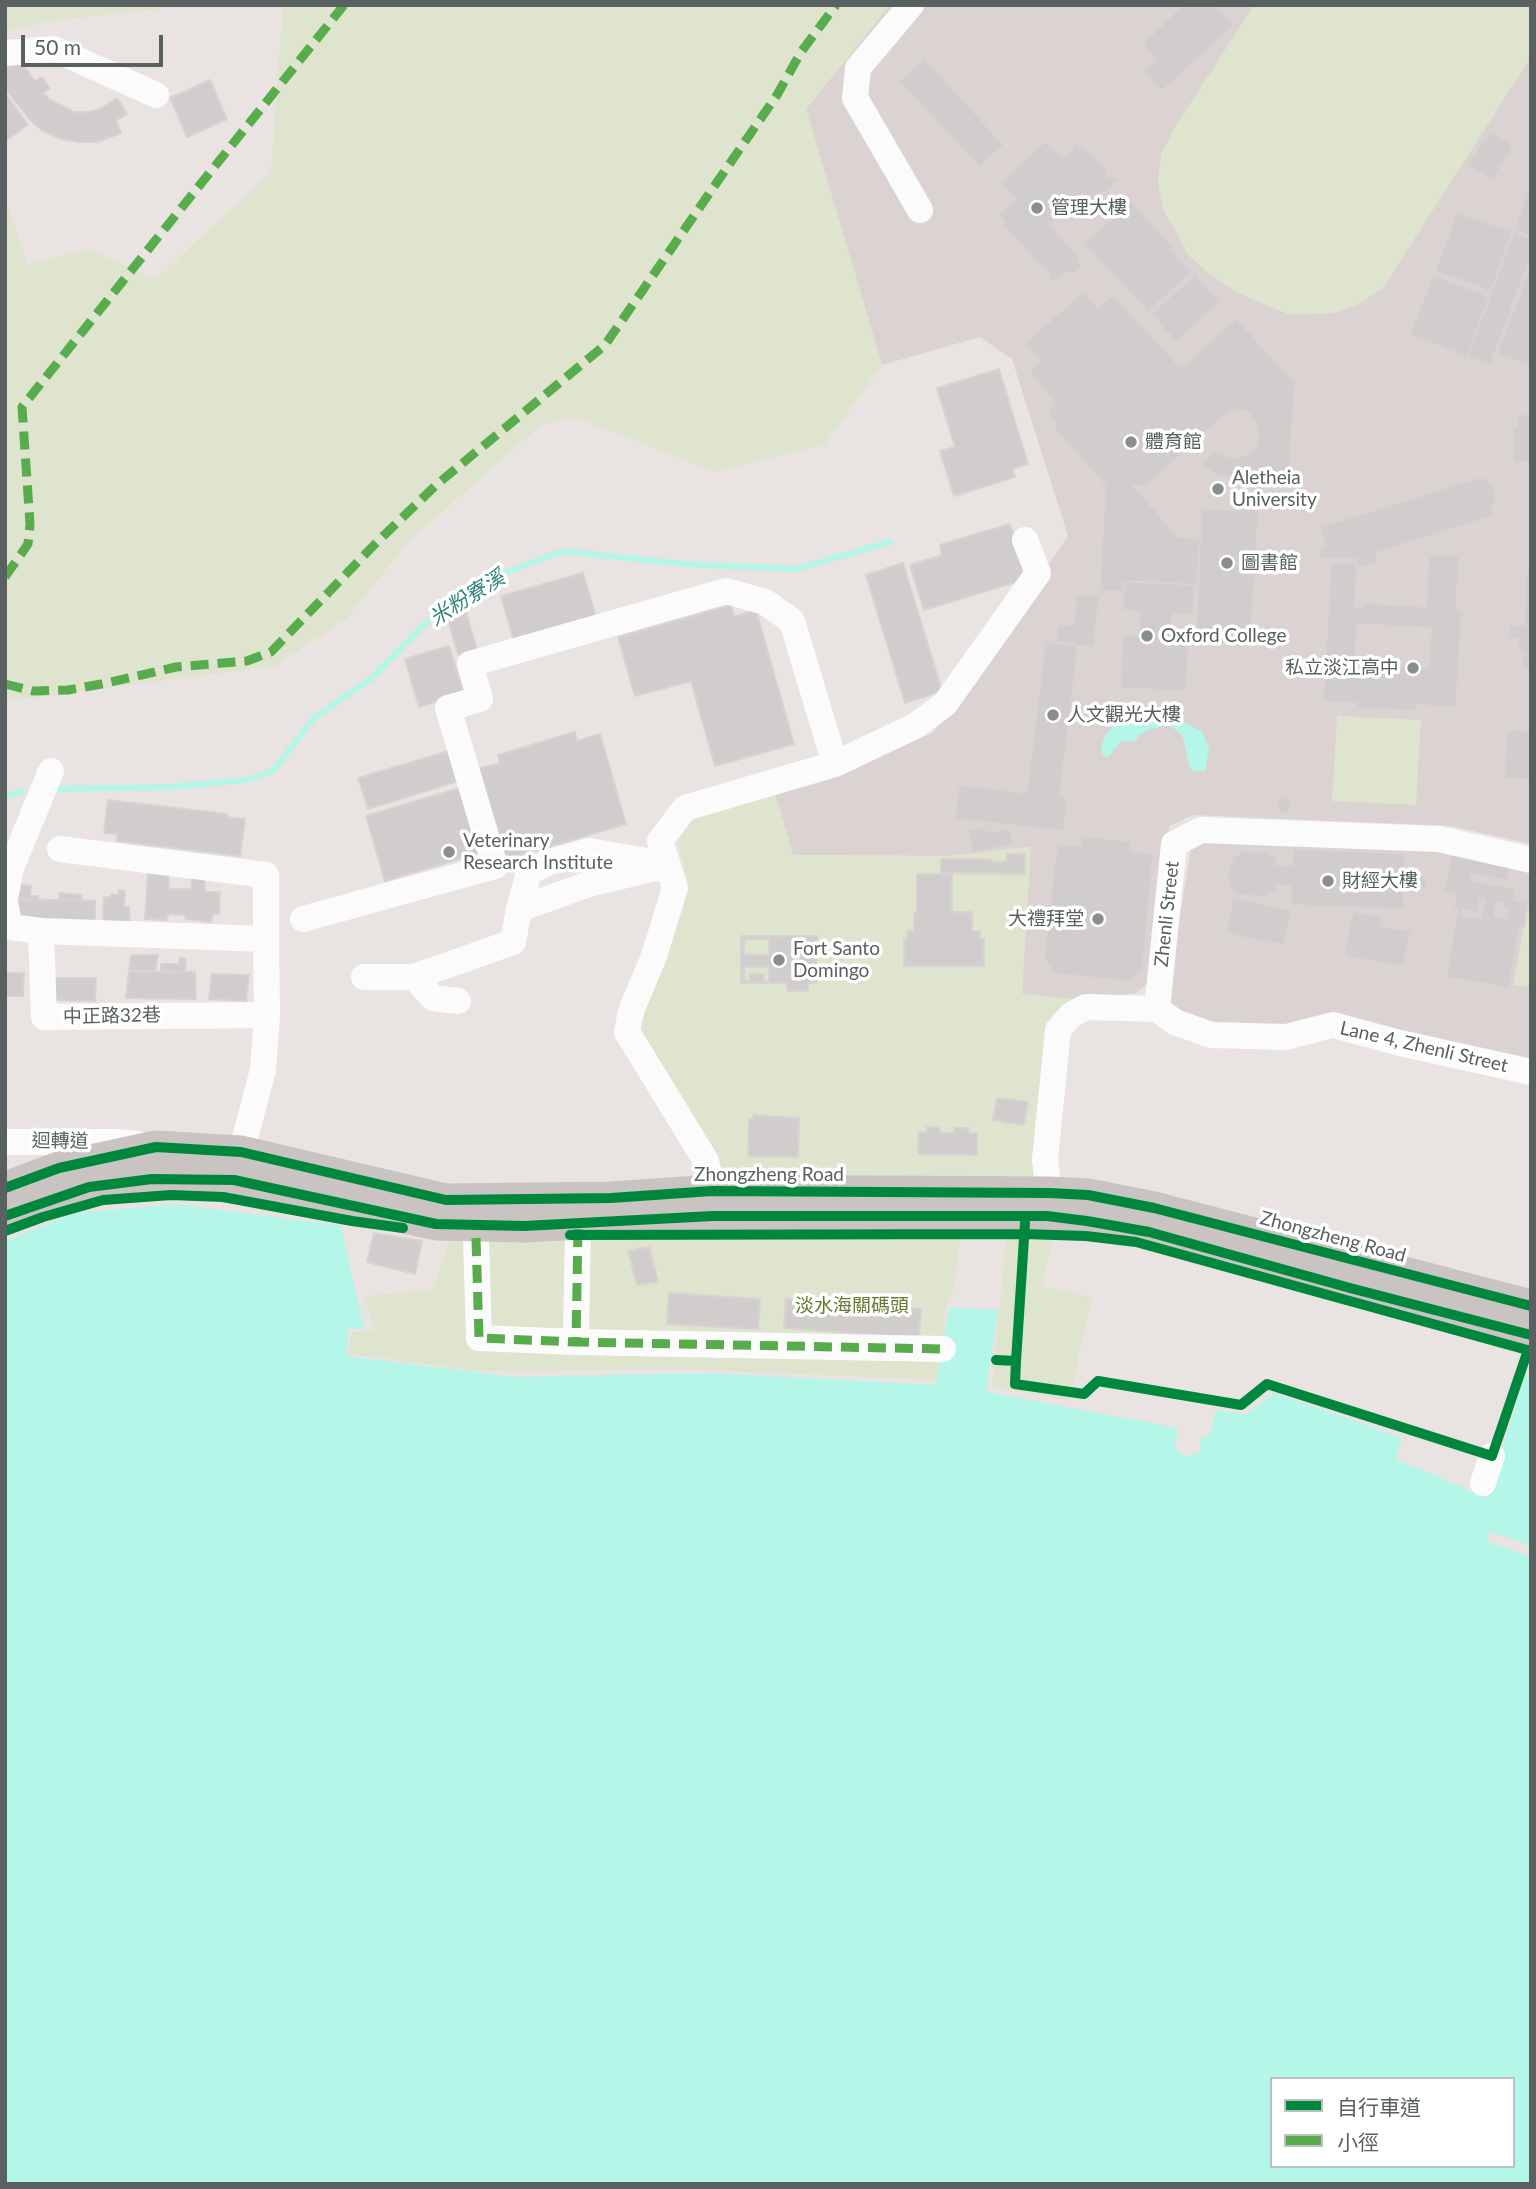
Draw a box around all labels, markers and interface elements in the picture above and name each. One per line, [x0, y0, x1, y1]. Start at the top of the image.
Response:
scale bar [24, 21, 166, 65]
text: 50 m [34, 34, 81, 59]
place label: 管理大樓 [1051, 197, 1127, 219]
marker: 管理大樓 [1029, 200, 1045, 216]
place label: 體育館 [1145, 431, 1202, 453]
marker: 體育館 [1123, 434, 1139, 450]
place label: Aletheia University [1232, 467, 1317, 511]
marker: Aletheia University [1210, 481, 1226, 497]
place label: 圖書館 [1241, 552, 1298, 574]
marker: 圖書館 [1219, 555, 1235, 571]
water label: 米粉寮溪 [425, 565, 509, 631]
place label: Oxford College [1161, 625, 1287, 647]
marker: Oxford College [1139, 628, 1155, 644]
place label: 私立淡江高中 [1285, 657, 1399, 679]
marker: 私立淡江高中 [1405, 660, 1421, 676]
place label: 人文觀光大樓 [1067, 704, 1181, 726]
marker: 人文觀光大樓 [1045, 707, 1061, 723]
place label: Veterinary Research Institute [463, 830, 613, 874]
marker: Veterinary Research Institute [441, 844, 457, 860]
street label: Zhenli Street [1150, 860, 1184, 968]
place label: 財經大樓 [1342, 870, 1418, 892]
marker: 財經大樓 [1320, 873, 1336, 889]
place label: 大禮拜堂 [1008, 908, 1084, 930]
marker: 大禮拜堂 [1090, 911, 1106, 927]
place label: Fort Santo Domingo [793, 938, 880, 982]
marker: Fort Santo Domingo [771, 952, 787, 968]
street label: 中正路32巷 [63, 1004, 161, 1028]
street label: Lane 4, Zhenli Street [1338, 1017, 1510, 1077]
street label: 迴轉道 [31, 1129, 89, 1153]
street label: Zhongzheng Road [694, 1164, 844, 1186]
street label: Zhongzheng Road [1258, 1207, 1408, 1267]
park label: 淡水海關碼頭 [795, 1295, 909, 1317]
legend [1270, 2077, 1515, 2168]
text: 自行車道 [1337, 2094, 1421, 2119]
text: 小徑 [1337, 2129, 1379, 2154]

